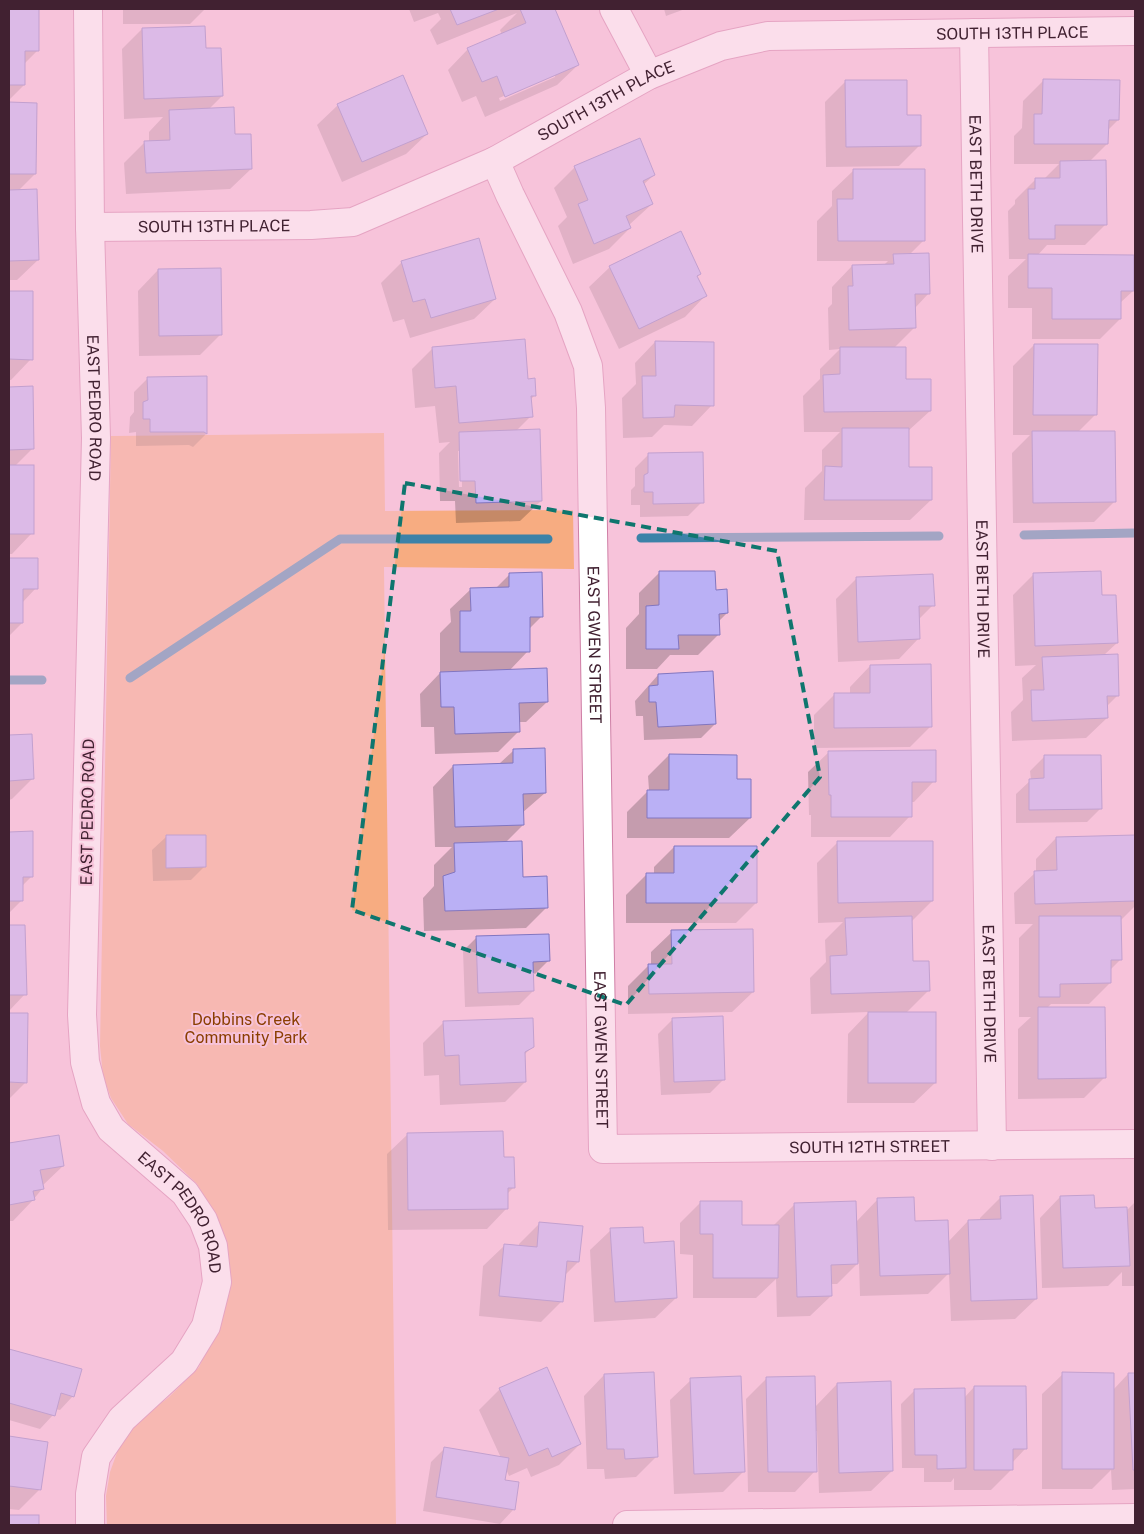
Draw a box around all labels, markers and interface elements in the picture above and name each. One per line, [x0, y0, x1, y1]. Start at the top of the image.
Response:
street label: SOUTH 13TH PLACE [936, 23, 1089, 44]
street label: SOUTH 13TH PLACE [534, 57, 677, 145]
street label: EAST BETH DRIVE [965, 115, 987, 253]
street label: SOUTH 13TH PLACE [138, 216, 290, 237]
street label: EAST PEDRO ROAD [83, 334, 105, 482]
street label: EAST BETH DRIVE [972, 519, 993, 658]
street label: EAST GWEN STREET [584, 566, 605, 724]
street label: EAST PEDRO ROAD [77, 739, 98, 886]
street label: EAST BETH DRIVE [978, 924, 1000, 1063]
street label: EAST GWEN STREET [590, 970, 612, 1129]
park label: Dobbins Creek Community Park [184, 1010, 308, 1047]
street label: SOUTH 12TH STREET [789, 1137, 951, 1157]
street label: EAST PEDRO ROAD [134, 1148, 225, 1274]

